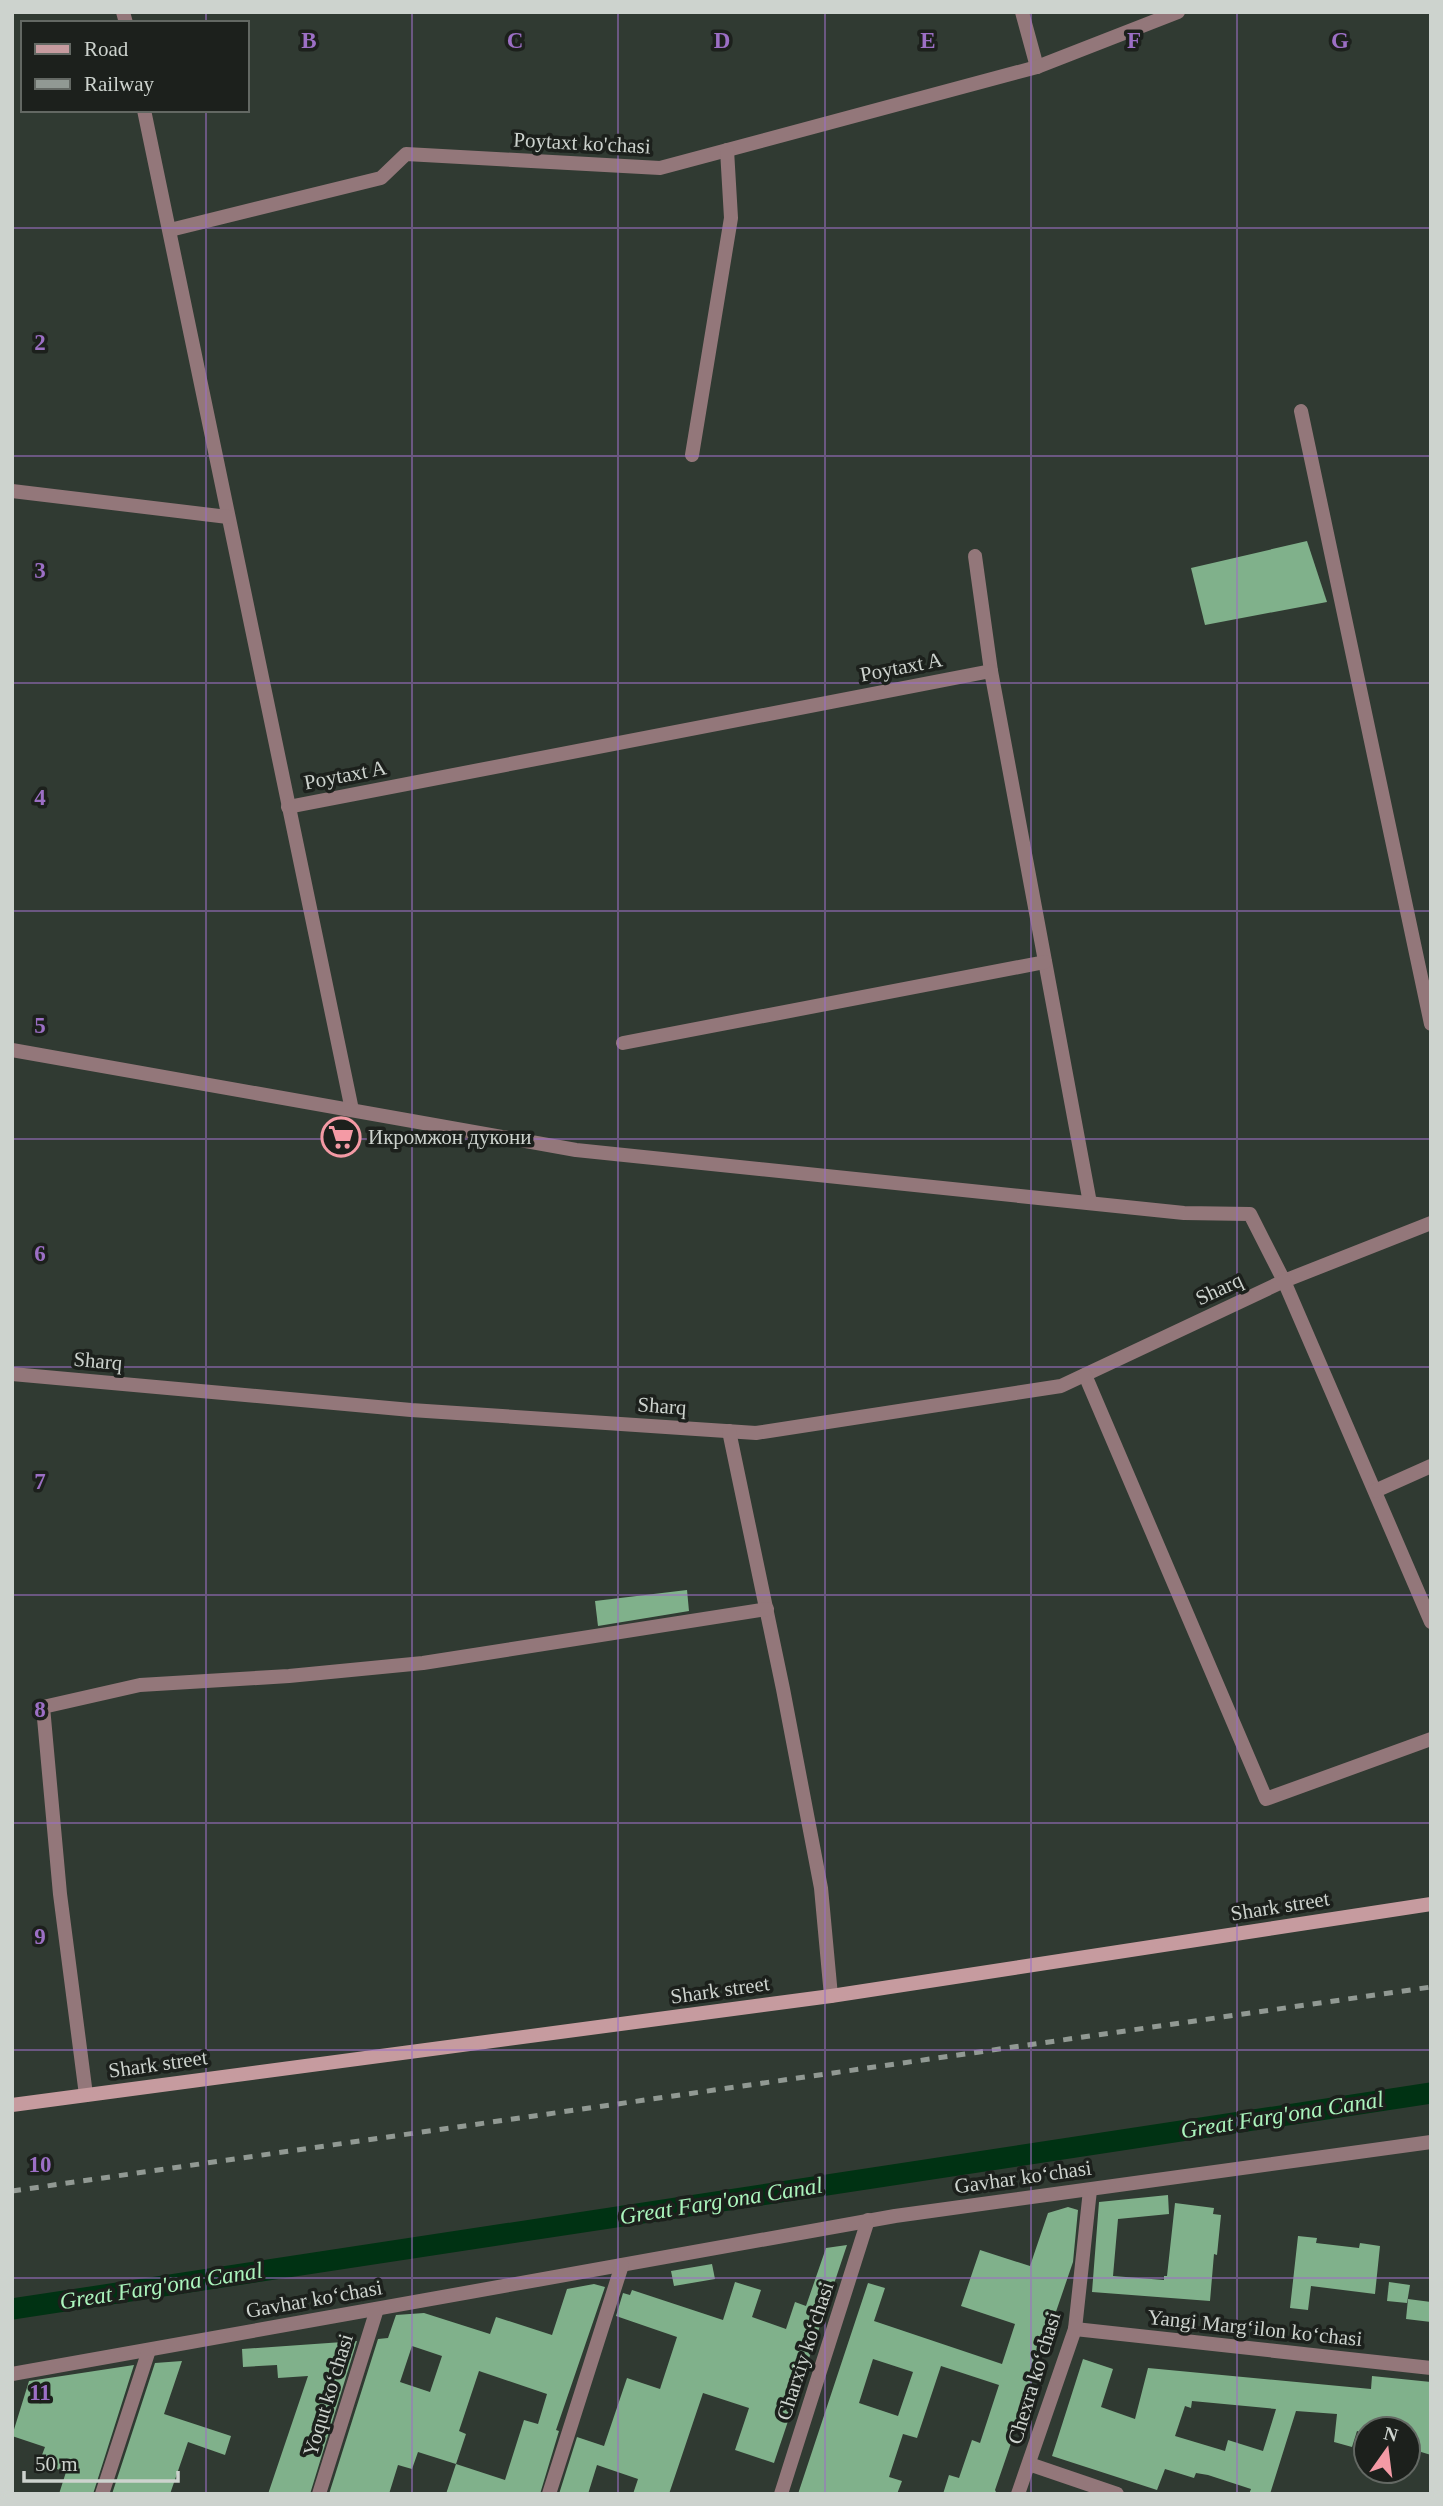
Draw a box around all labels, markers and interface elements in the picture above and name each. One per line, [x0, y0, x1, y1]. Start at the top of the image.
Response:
legend [21, 21, 248, 112]
text: B [301, 28, 317, 53]
text: C [507, 28, 523, 53]
text: D [714, 28, 730, 53]
text: E [920, 28, 936, 53]
text: F [1127, 28, 1141, 53]
text: G [1331, 28, 1349, 53]
text: Road [84, 37, 129, 61]
text: Railway [84, 72, 154, 96]
street label: Poytaxt ko'chasi [513, 127, 651, 159]
text: 2 [34, 330, 46, 355]
text: 3 [34, 558, 46, 583]
street label: Poytaxt A [858, 647, 945, 687]
street label: Poytaxt A [302, 755, 389, 795]
text: 4 [34, 785, 46, 810]
text: 5 [34, 1013, 46, 1038]
supermarket icon: Икромжон дукони [320, 1116, 362, 1158]
place label: Икромжон дукони [368, 1125, 532, 1149]
text: 6 [34, 1241, 46, 1266]
street label: Sharq [1192, 1268, 1247, 1310]
street label: Sharq [73, 1347, 124, 1375]
street label: Sharq [637, 1392, 688, 1420]
text: 7 [34, 1469, 46, 1494]
text: 8 [34, 1697, 46, 1722]
street label: Shark street [1229, 1886, 1331, 1926]
text: 9 [34, 1924, 46, 1949]
street label: Shark street [669, 1971, 771, 2009]
street label: Shark street [107, 2045, 209, 2083]
water label: Great Farg'ona Canal [1179, 2087, 1385, 2143]
text: 10 [29, 2152, 52, 2177]
street label: Gavhar koʻchasi [953, 2155, 1093, 2199]
water label: Great Farg'ona Canal [618, 2173, 824, 2229]
water label: Great Farg'ona Canal [58, 2258, 264, 2314]
street label: Gavhar koʻchasi [244, 2275, 384, 2323]
street label: Charxiy koʻchasi [771, 2279, 839, 2423]
street label: Yangi Margʻilon koʻchasi [1147, 2305, 1364, 2351]
street label: Chexra koʻchasi [1002, 2309, 1066, 2447]
street label: Yoqut koʻchasi [298, 2331, 358, 2459]
text: 11 [29, 2380, 51, 2405]
north arrow [1352, 2415, 1422, 2485]
text: N [1382, 2422, 1400, 2446]
scale bar [24, 2440, 178, 2484]
text: 50 m [35, 2452, 78, 2476]

